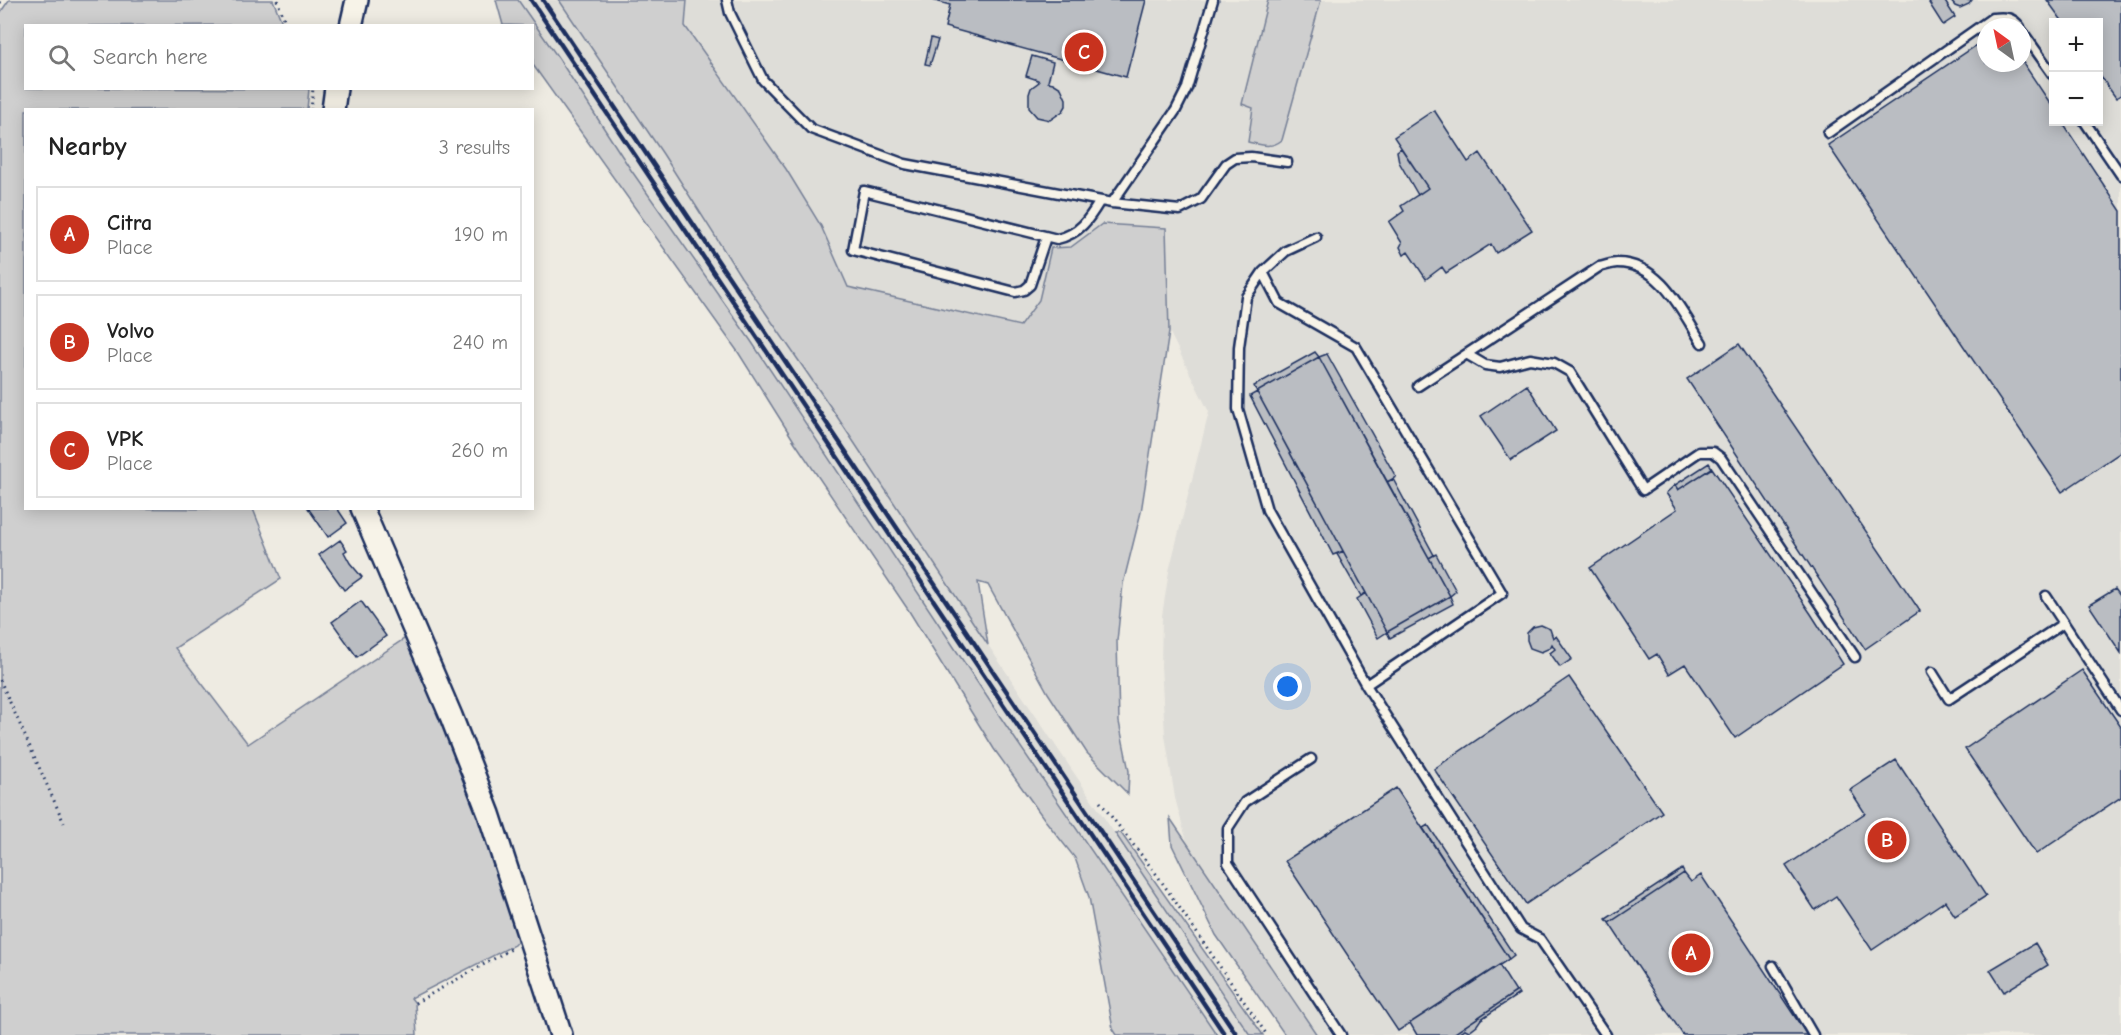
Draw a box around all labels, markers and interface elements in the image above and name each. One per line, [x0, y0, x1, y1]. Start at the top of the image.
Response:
north arrow [1977, 18, 2031, 72]
map controls [2049, 18, 2103, 126]
button: + [2049, 18, 2103, 72]
search box [24, 24, 534, 90]
pin: C [1064, 29, 1104, 74]
icon: search [45, 41, 78, 74]
text: Search here [93, 44, 208, 70]
button: − [2049, 72, 2103, 126]
text: Nearby [48, 132, 127, 162]
text: 3 results [439, 136, 510, 159]
text: Citra [107, 210, 152, 236]
text: A [64, 223, 75, 246]
text: 190 m [454, 223, 508, 246]
text: Place [107, 236, 153, 259]
text: Volvo [107, 318, 154, 344]
text: B [63, 331, 76, 354]
text: 240 m [453, 331, 508, 354]
text: Place [107, 344, 153, 367]
text: VPK [107, 426, 143, 452]
text: C [63, 439, 76, 462]
text: 260 m [451, 439, 508, 462]
text: Place [107, 452, 153, 475]
your location [1273, 672, 1302, 701]
pin: B [1868, 818, 1906, 862]
pin: A [1672, 930, 1710, 976]

